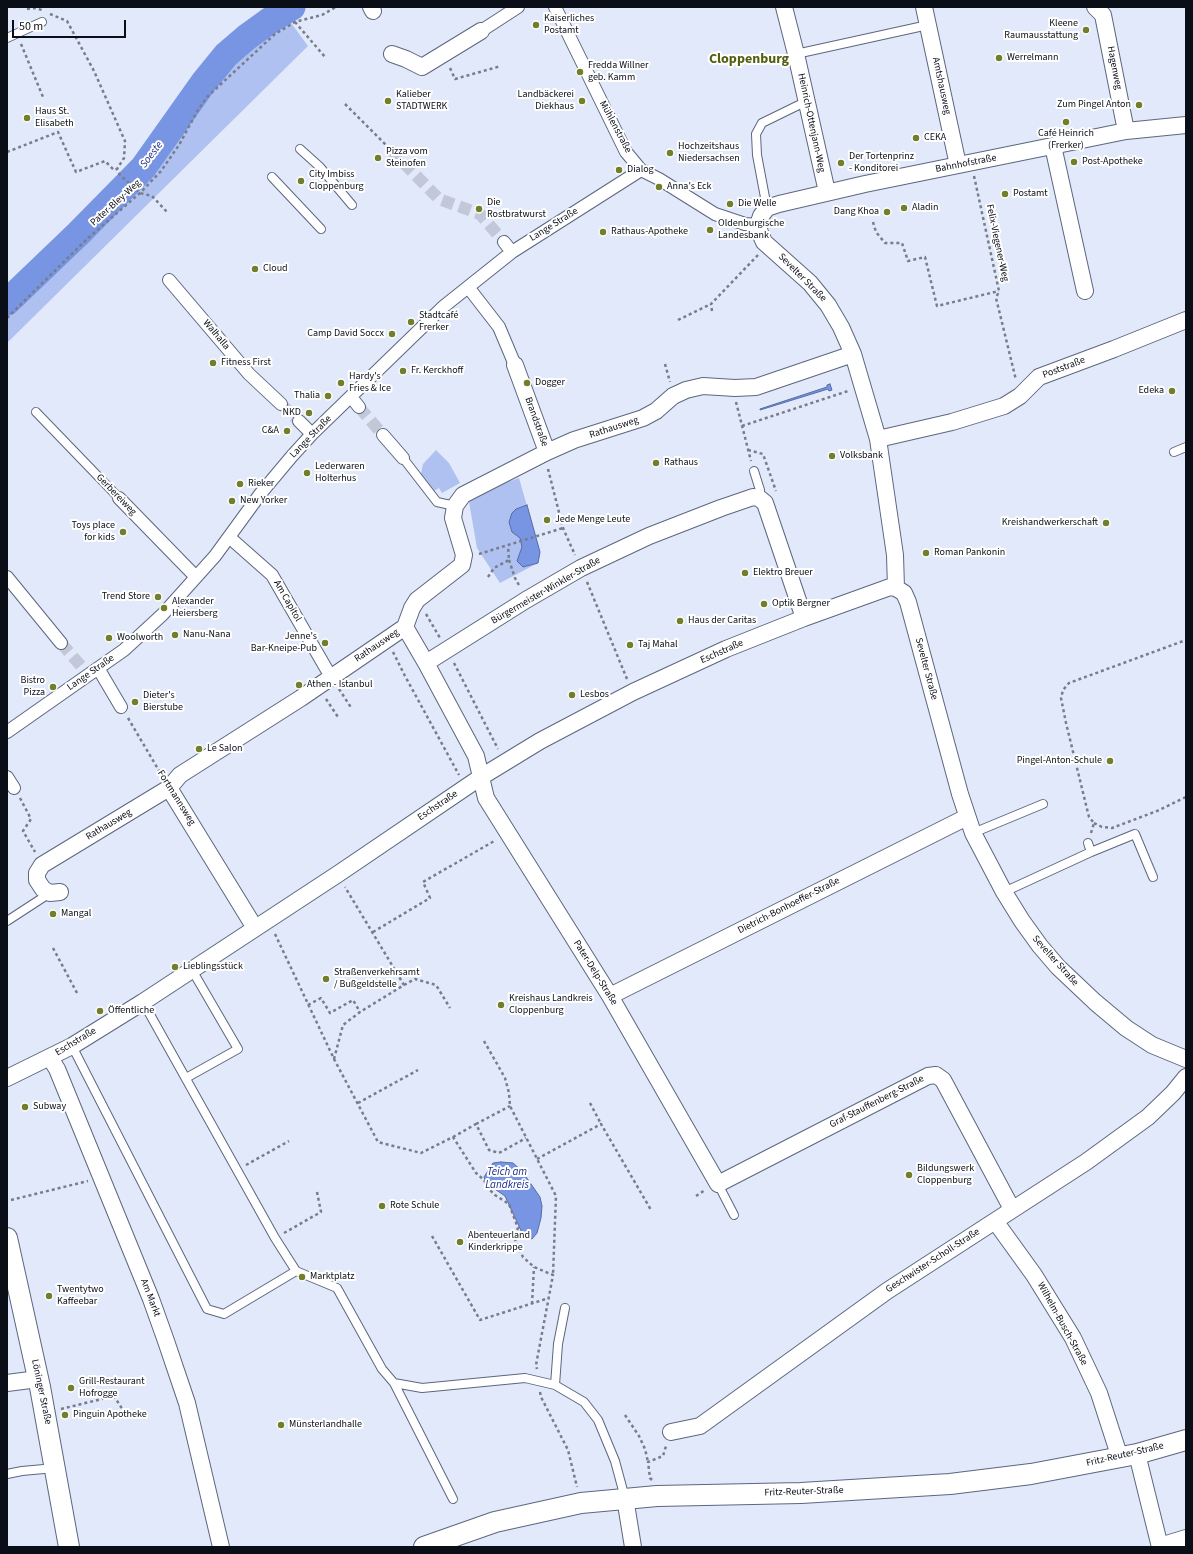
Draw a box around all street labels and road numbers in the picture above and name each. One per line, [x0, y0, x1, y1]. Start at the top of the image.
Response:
street label: Hagenweg [1104, 45, 1124, 91]
street label: Amtshausweg [929, 56, 953, 116]
street label: Heinrich-Ottenjann-Weg [795, 72, 827, 174]
street label: Mühlenstraße [596, 99, 634, 155]
street label: Bahnhofstraße [934, 152, 998, 176]
street label: Pater-Bley-Weg [88, 177, 144, 229]
street label: Felix-Viegener-Weg [983, 203, 1011, 283]
street label: Lange Straße [528, 205, 580, 245]
street label: Sevelter Straße [775, 251, 829, 305]
street label: Walhalla [200, 317, 232, 353]
street label: Poststraße [1041, 354, 1087, 382]
street label: Brandstraße [522, 396, 550, 448]
street label: Lange Straße [288, 413, 334, 461]
street label: Rathausweg [588, 414, 640, 442]
street label: Gerbereiweg [93, 472, 139, 518]
street label: Bürgermeister-Winkler-Straße [489, 555, 603, 627]
street label: Am Capitol [270, 578, 304, 624]
street label: Rathausweg [352, 627, 402, 665]
street label: Eschstraße [699, 637, 745, 667]
street label: Sevelter Straße [912, 637, 940, 701]
street label: Lange Straße [65, 652, 117, 694]
street label: Fortmannsweg [154, 768, 198, 828]
street label: Eschstraße [416, 788, 460, 824]
street label: Rathausweg [84, 807, 134, 843]
street label: Dietrich-Bonhoeffer-Straße [736, 875, 842, 937]
street label: Sevelter Straße [1029, 933, 1081, 989]
street label: Pater-Delp-Straße [570, 938, 620, 1008]
street label: Eschstraße [53, 1025, 99, 1059]
street label: Graf-Stauffenberg-Straße [828, 1073, 926, 1131]
street label: Geschwister-Scholl-Straße [884, 1226, 982, 1296]
street label: Am Markt [137, 1277, 163, 1319]
street label: Wilhelm-Busch-Straße [1034, 1280, 1090, 1368]
street label: Löninger Straße [28, 1358, 54, 1426]
street label: Fritz-Reuter-Straße [1085, 1440, 1165, 1470]
street label: Fritz-Reuter-Straße [764, 1485, 844, 1499]

